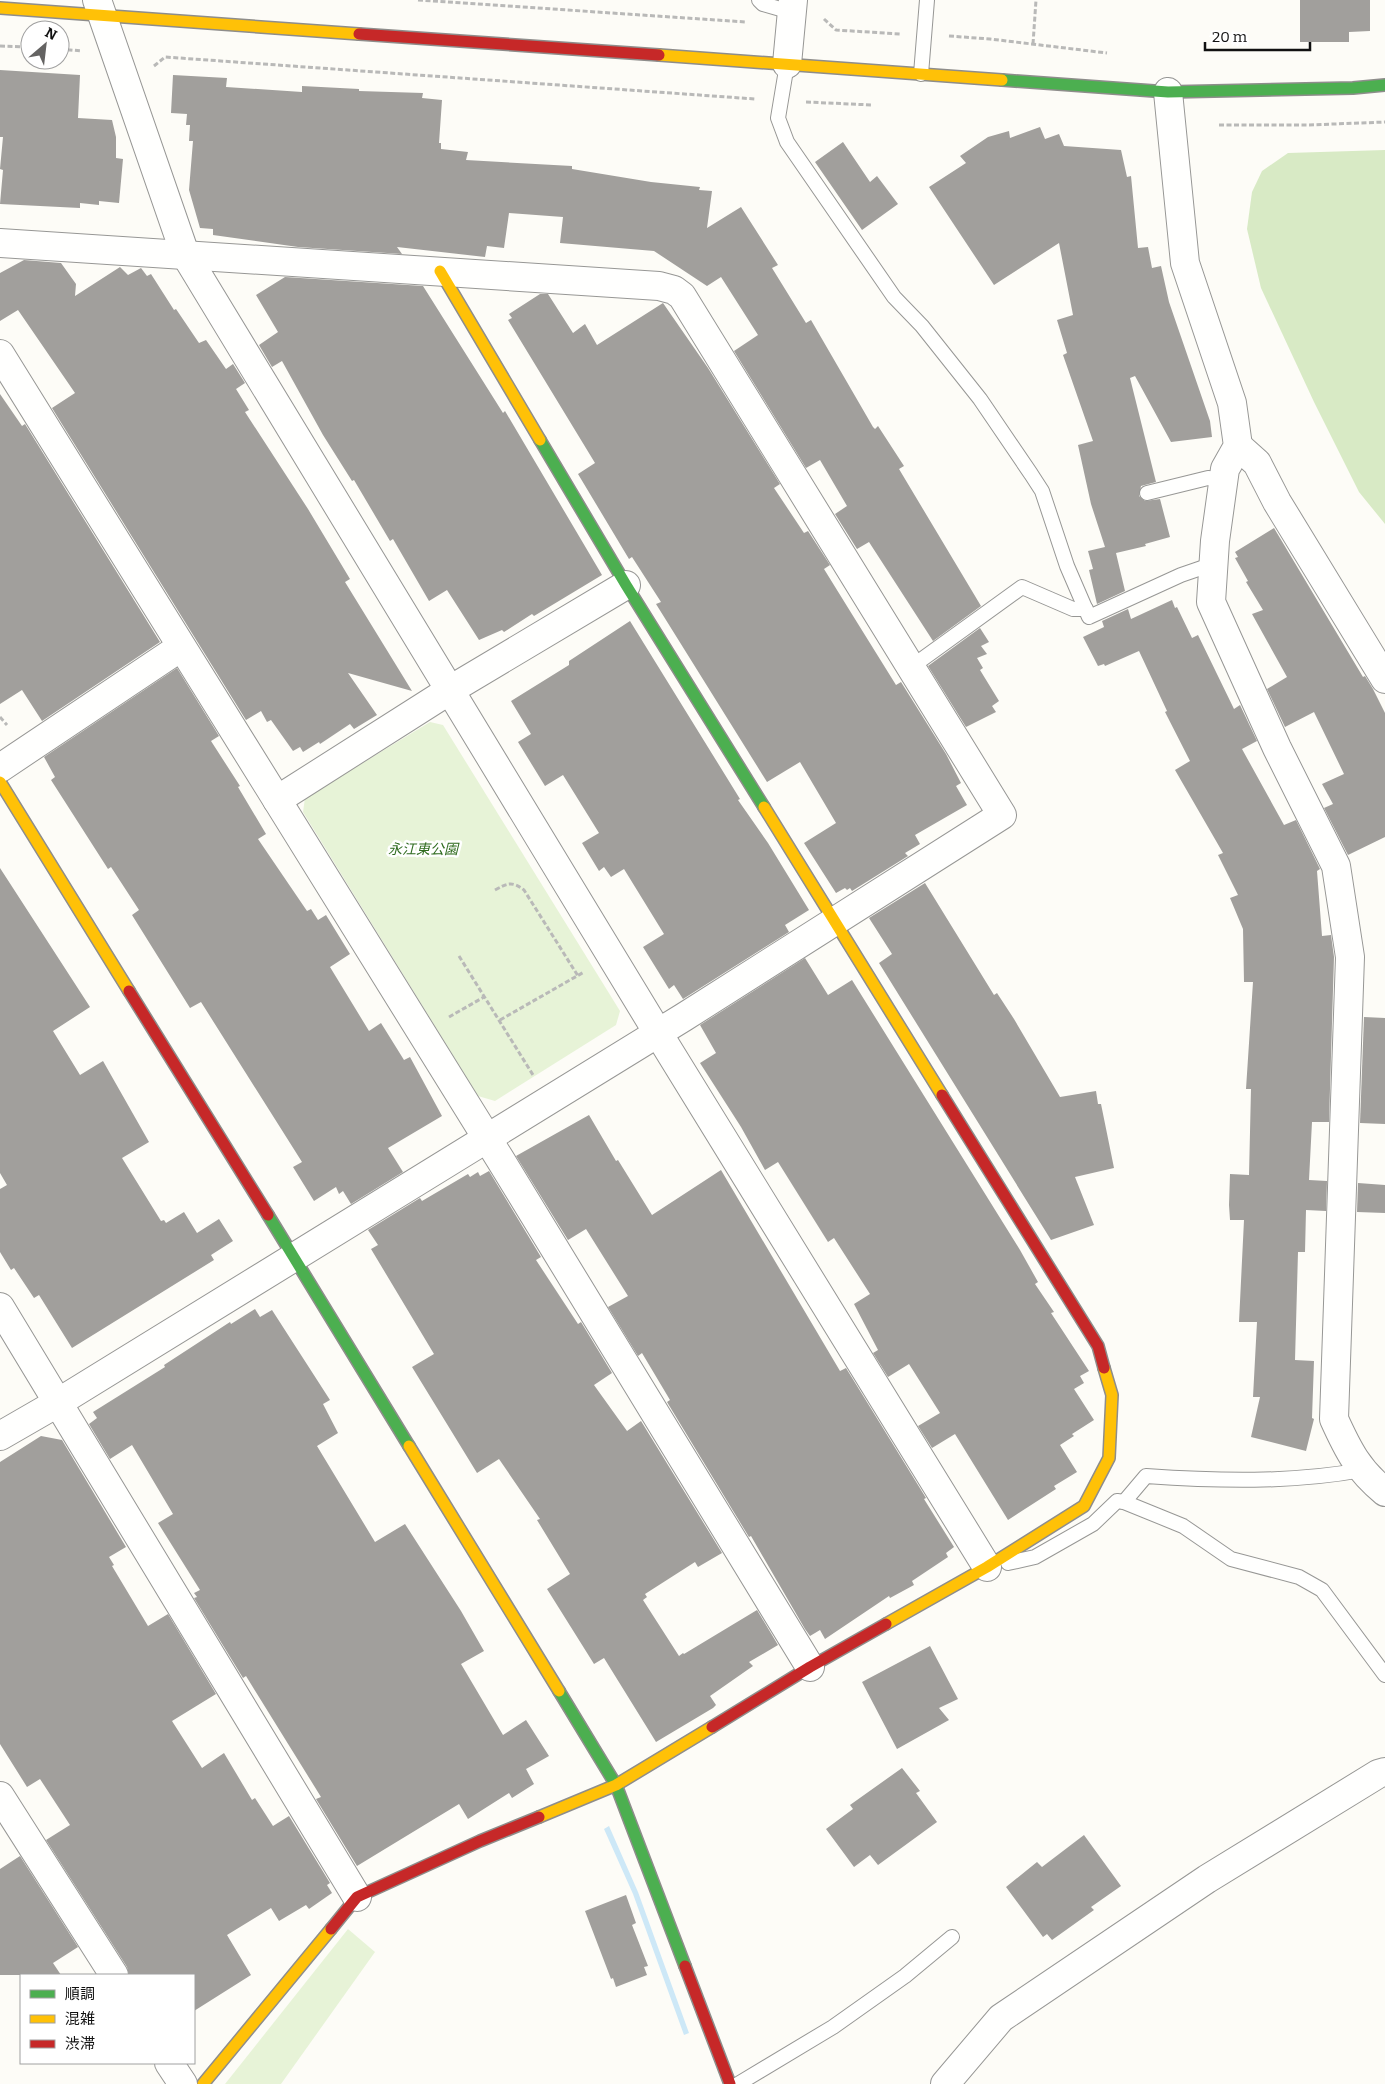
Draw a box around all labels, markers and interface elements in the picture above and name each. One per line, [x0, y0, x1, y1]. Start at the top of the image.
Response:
north arrow [20, 20, 70, 70]
scale bar [1205, 20, 1310, 52]
text: N [42, 24, 60, 44]
text: 20 m [1212, 28, 1248, 46]
park label: 永江東公園 [388, 841, 460, 858]
legend [20, 1974, 195, 2064]
text: 順調 [65, 1985, 95, 2003]
text: 混雑 [65, 2010, 95, 2028]
text: 渋滞 [65, 2035, 95, 2053]

